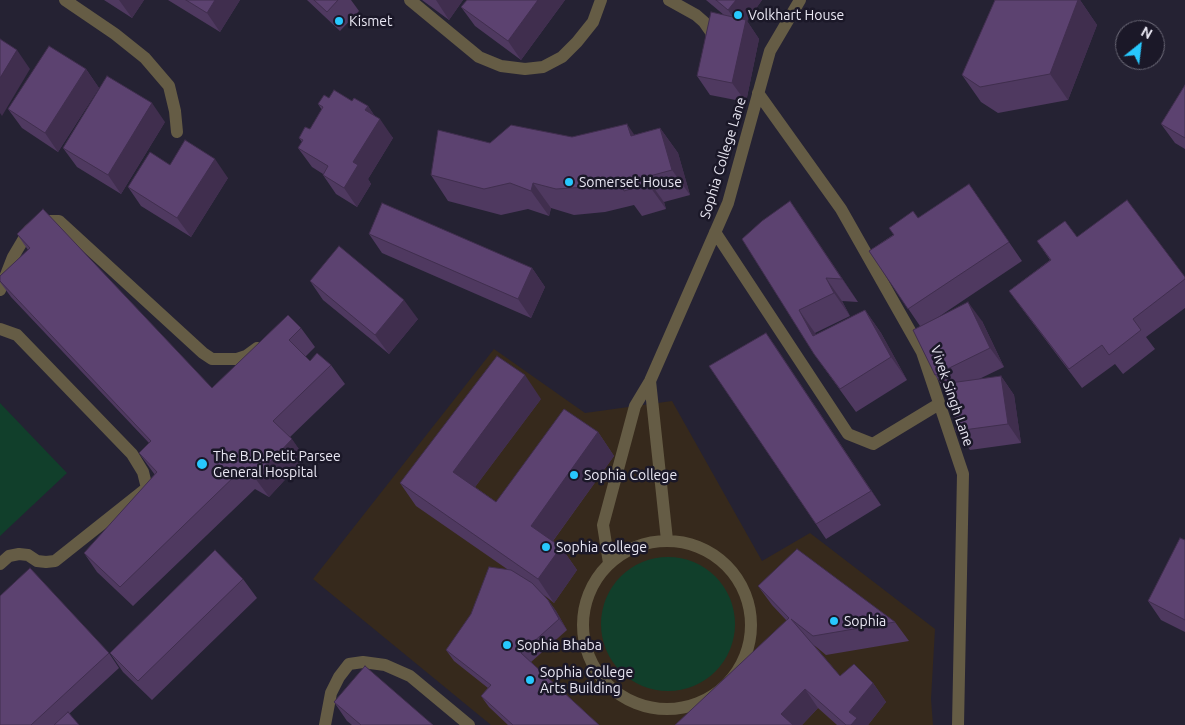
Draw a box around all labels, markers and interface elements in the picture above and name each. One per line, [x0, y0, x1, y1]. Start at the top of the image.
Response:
place label: Volkhart House [748, 7, 844, 23]
marker: Volkhart House [732, 9, 744, 21]
place label: Kismet [349, 13, 393, 29]
marker: Kismet [333, 15, 345, 27]
north arrow [1115, 20, 1165, 70]
text: N [1138, 23, 1155, 42]
street label: Sophia College Lane [696, 95, 750, 221]
place label: Somerset House [579, 174, 682, 190]
marker: Somerset House [563, 176, 575, 188]
street label: Vivek Singh Lane [927, 343, 977, 449]
place label: The B.D.Petit Parsee General Hospital [213, 448, 341, 481]
marker: The B.D.Petit Parsee General Hospital [195, 457, 209, 471]
place label: Sophia College [584, 467, 677, 483]
marker: Sophia College [568, 469, 580, 481]
place label: Sophia college [556, 539, 647, 555]
marker: Sophia college [540, 541, 552, 553]
place label: Sophia [844, 613, 886, 629]
marker: Sophia [828, 615, 840, 627]
place label: Sophia Bhaba [517, 637, 602, 653]
marker: Sophia Bhaba [501, 639, 513, 651]
place label: Sophia College Arts Building [540, 664, 633, 696]
marker: Sophia College Arts Building [524, 674, 536, 686]

